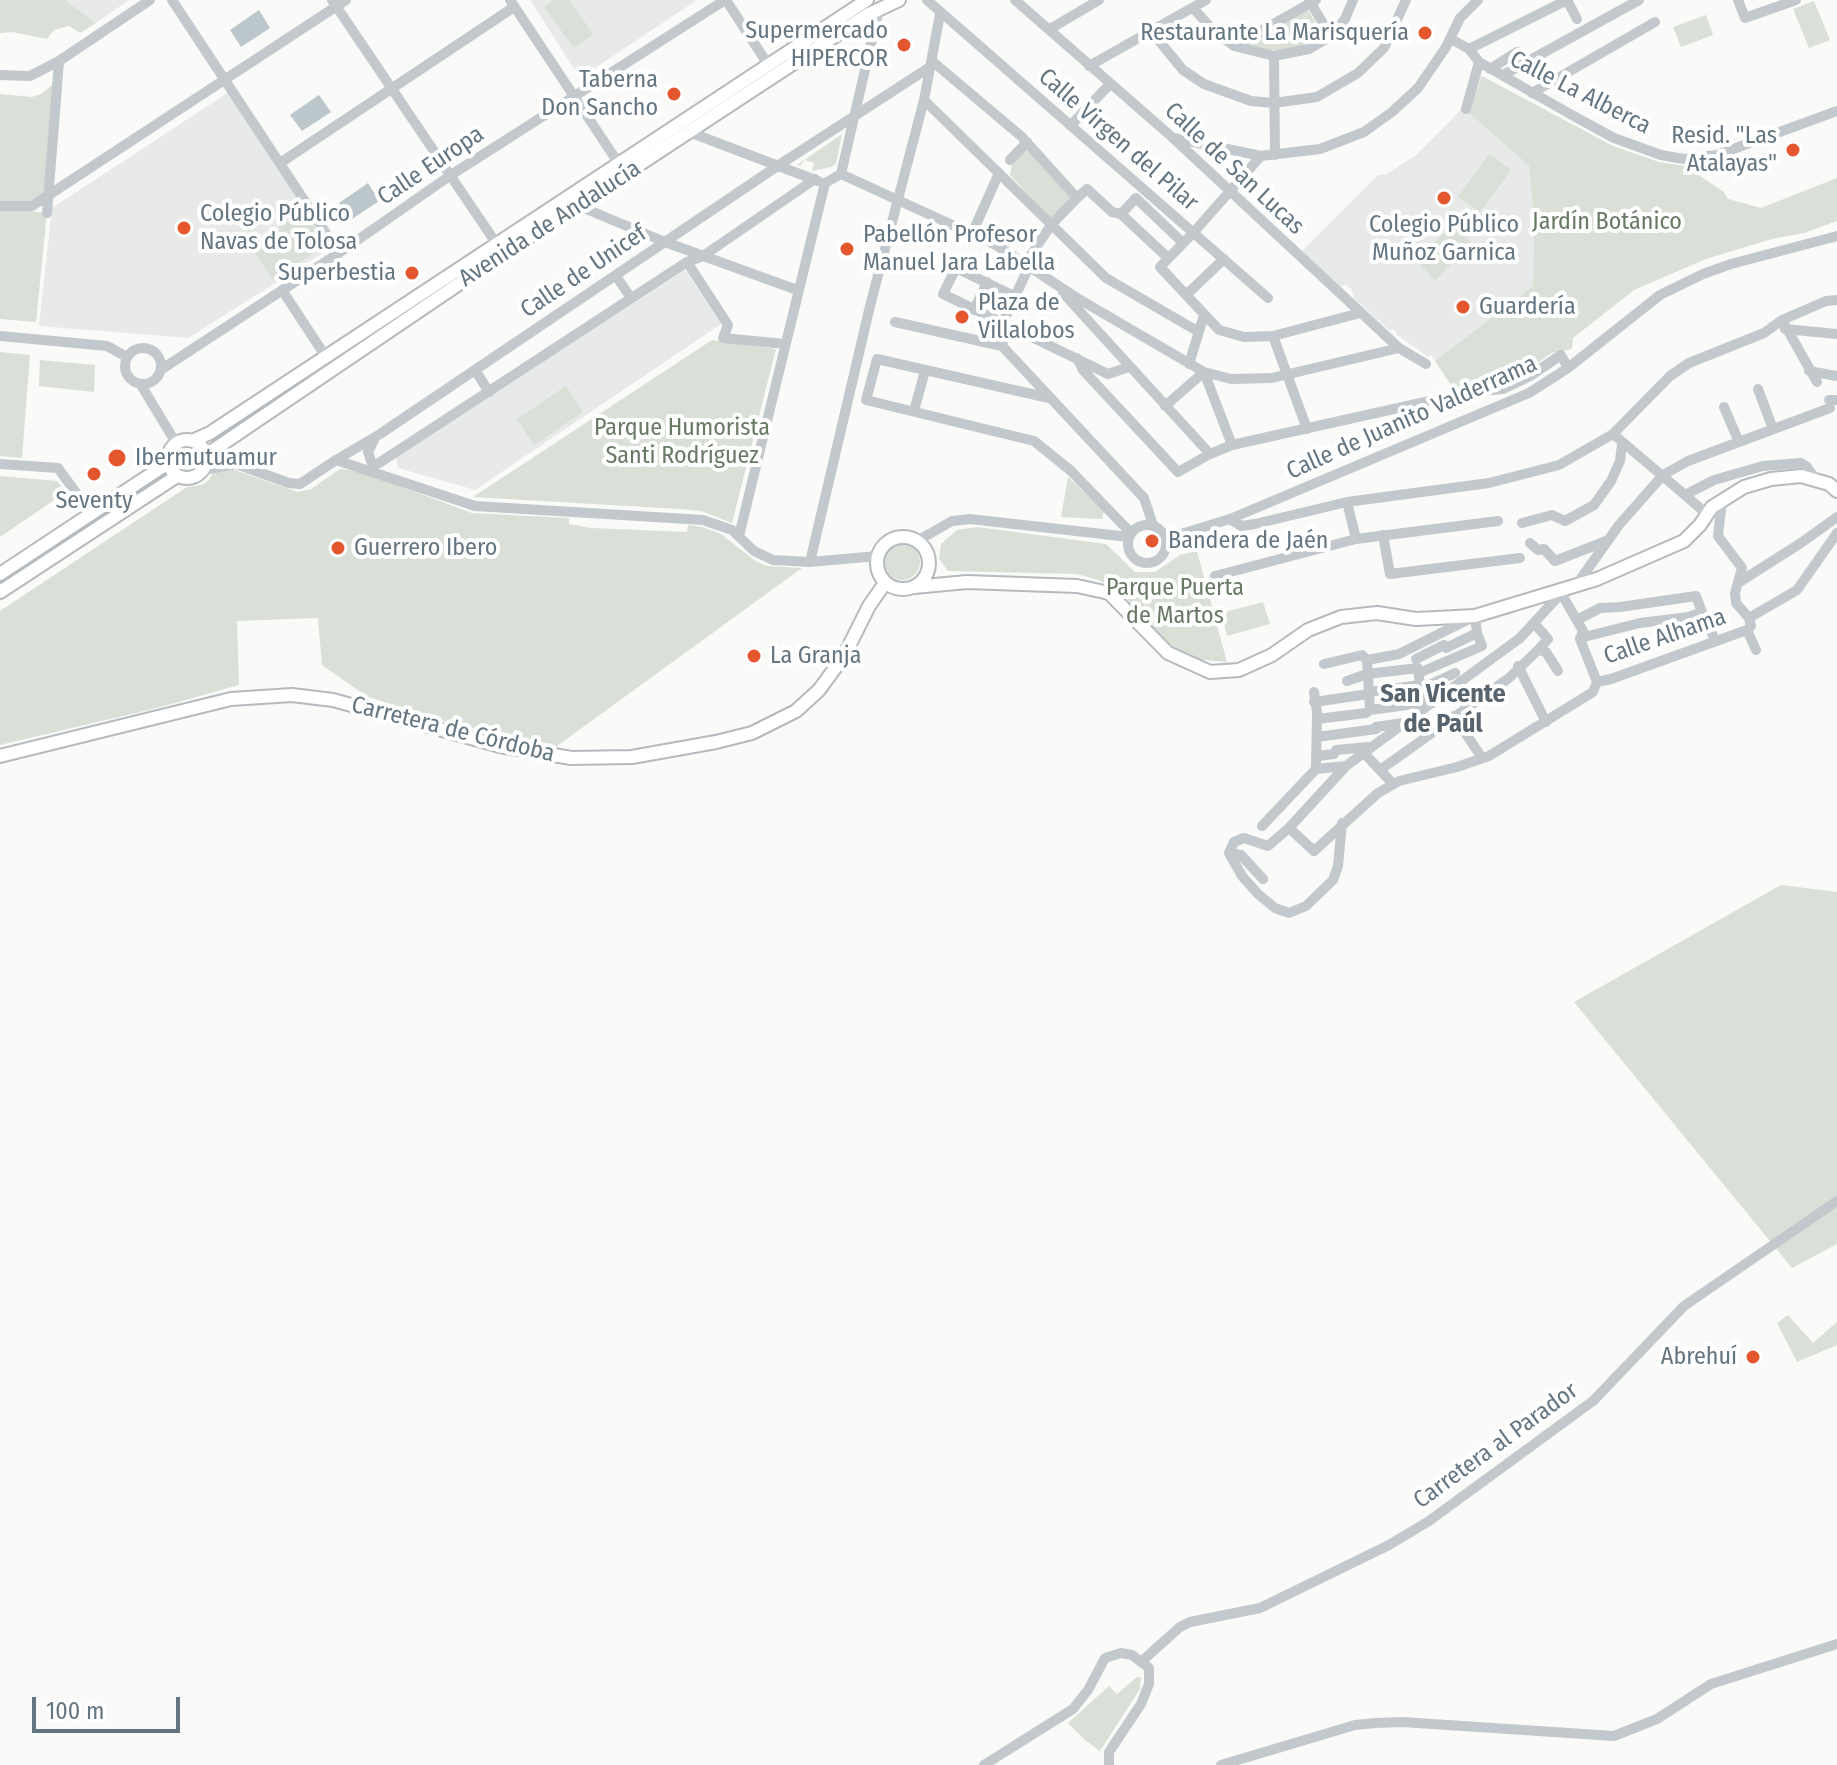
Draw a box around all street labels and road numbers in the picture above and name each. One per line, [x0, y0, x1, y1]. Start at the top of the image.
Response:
street label: Calle La Alberca [1505, 45, 1655, 141]
street label: Calle Virgen del Pilar [1032, 63, 1204, 217]
street label: Calle de San Lucas [1158, 97, 1310, 241]
street label: Calle Europa [373, 120, 489, 212]
street label: Avenida de Andalucía [454, 154, 646, 294]
street label: Calle de Unicef [516, 219, 652, 325]
street label: Calle de Juanito Valderrama [1282, 350, 1542, 486]
street label: Calle Alhama [1600, 603, 1730, 671]
street label: Carretera de Córdoba [348, 691, 558, 769]
street label: Carretera al Parador [1408, 1377, 1584, 1515]

